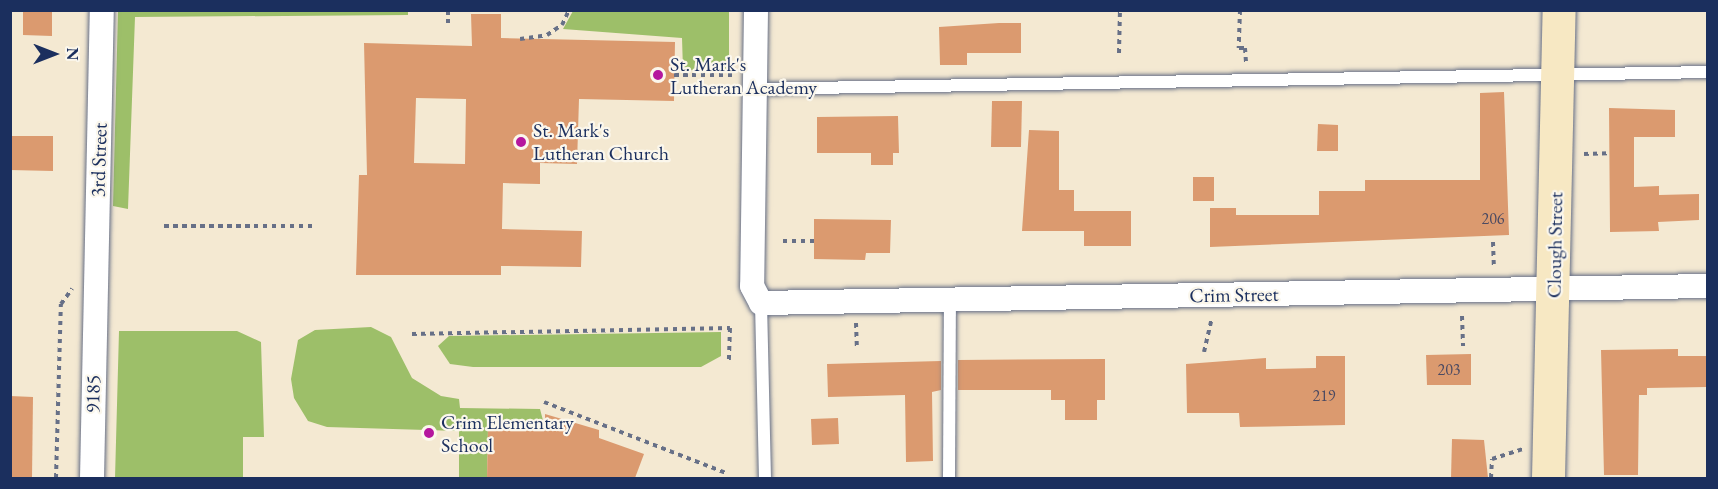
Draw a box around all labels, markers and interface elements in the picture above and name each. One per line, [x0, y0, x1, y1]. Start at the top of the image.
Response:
north arrow [24, 24, 84, 84]
text: N [62, 48, 83, 60]
place label: St. Mark's Lutheran Academy [670, 52, 817, 99]
marker: St. Mark's Lutheran Academy [651, 68, 665, 82]
place label: St. Mark's Lutheran Church [533, 118, 669, 165]
street label: 3rd Street [86, 122, 112, 198]
marker: St. Mark's Lutheran Church [514, 135, 528, 149]
street label: Clough Street [1542, 192, 1568, 298]
house number: 206 [1481, 209, 1505, 229]
street label: Crim Street [1189, 282, 1279, 308]
house number: 203 [1437, 360, 1461, 380]
street label: 9185 [81, 375, 105, 413]
house number: 219 [1312, 386, 1336, 406]
place label: Crim Elementary School [441, 410, 574, 457]
marker: Crim Elementary School [422, 426, 436, 440]

